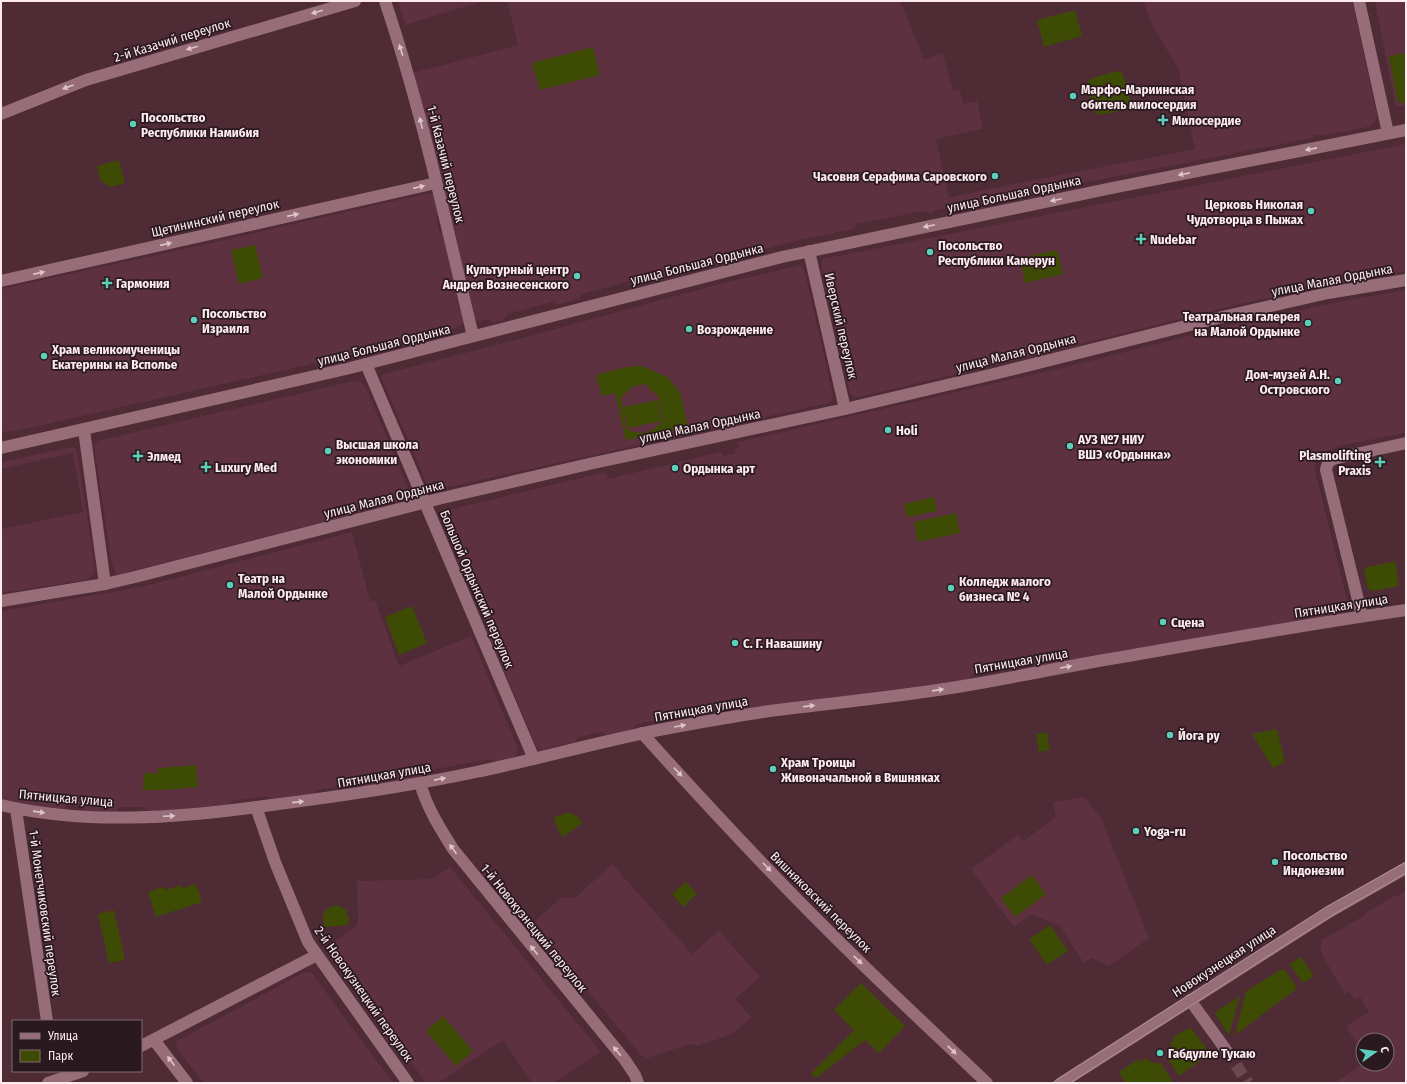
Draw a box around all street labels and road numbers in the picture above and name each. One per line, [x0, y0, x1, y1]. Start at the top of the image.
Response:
street label: 2-й Казачий переулок [112, 15, 232, 65]
street label: 1-й Казачий переулок [424, 104, 468, 224]
street label: улица Большая Ордынка [946, 172, 1082, 216]
street label: Щетининский переулок [150, 196, 280, 240]
street label: улица Большая Ордынка [629, 240, 765, 288]
street label: улица Малая Ордынка [1270, 261, 1394, 299]
street label: Иверский переулок [822, 272, 860, 380]
street label: улица Большая Ордынка [316, 321, 452, 369]
street label: улица Малая Ордынка [954, 331, 1078, 375]
street label: улица Малая Ордынка [638, 406, 762, 446]
street label: улица Малая Ордынка [322, 477, 446, 521]
street label: Большой Ордынский переулок [437, 508, 517, 670]
street label: Пятницкая улица [1293, 591, 1389, 621]
street label: Пятницкая улица [973, 645, 1069, 677]
street label: Пятницкая улица [653, 693, 749, 725]
street label: Пятницкая улица [336, 759, 432, 791]
street label: Пятницкая улица [18, 786, 114, 810]
street label: 1-й Монетчиковский переулок [26, 829, 64, 997]
street label: Вишняковский переулок [767, 848, 875, 956]
street label: 1-й Новокузнецкий переулок [478, 861, 590, 995]
street label: Новокузнецкая улица [1170, 922, 1278, 1000]
street label: 2-й Новокузнецкий переулок [312, 924, 416, 1064]

